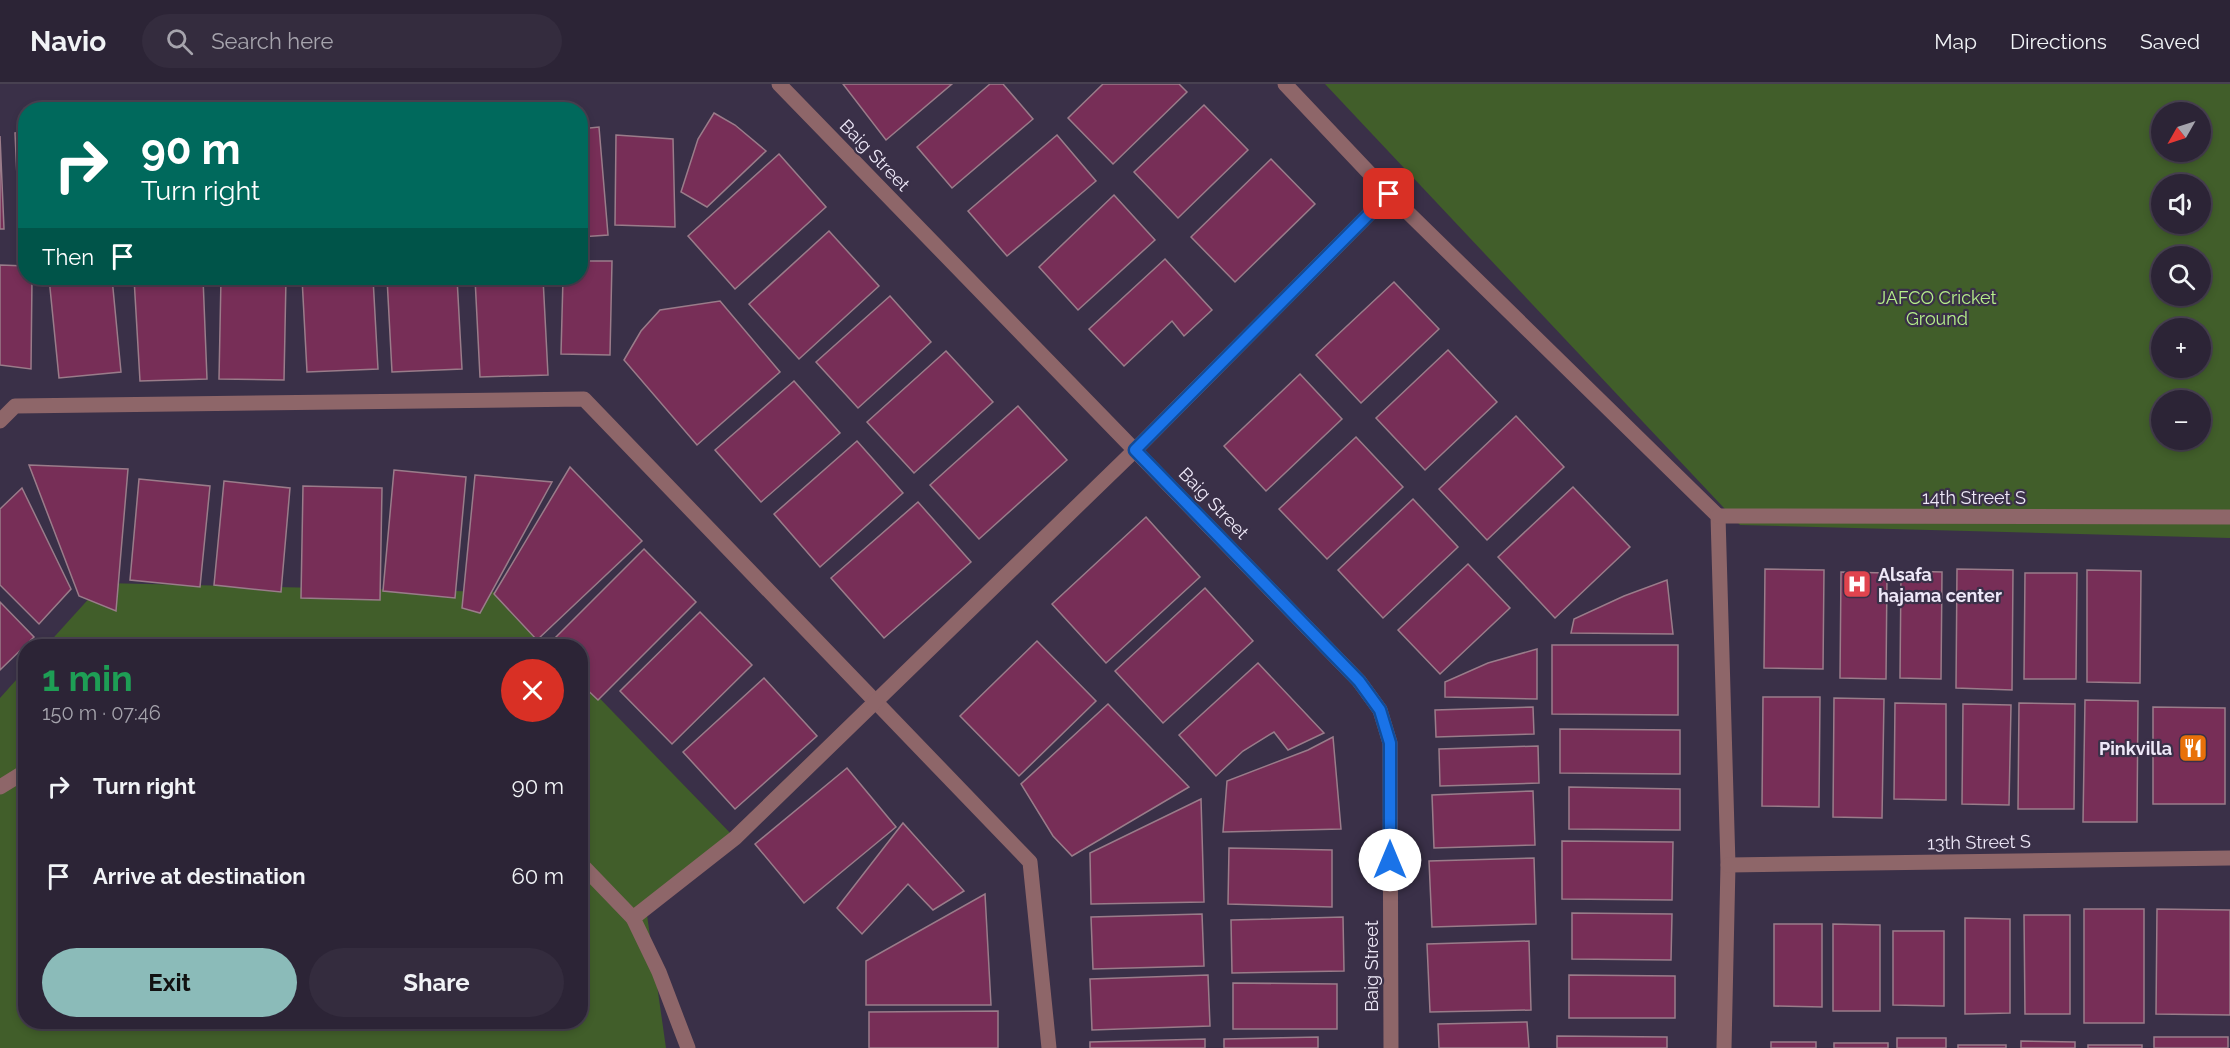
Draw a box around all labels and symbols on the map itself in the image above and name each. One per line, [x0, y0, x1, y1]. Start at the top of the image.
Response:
north arrow [2151, 102, 2211, 162]
street label: Baig Street [836, 115, 914, 195]
pin [1363, 168, 1414, 219]
park label: JAFCO Cricket Ground [1877, 287, 1997, 329]
street label: Baig Street [1175, 463, 1253, 543]
street label: 14th Street S [1922, 487, 2026, 508]
place label: Alsafa hajama center [1878, 564, 2002, 606]
hospital icon: Alsafa hajama center [1841, 568, 1873, 600]
restaurant icon: Pinkvilla [2177, 732, 2209, 764]
place label: Pinkvilla [2099, 738, 2172, 759]
position arrow [1358, 828, 1422, 892]
street label: 13th Street S [1927, 831, 2031, 853]
street label: Baig Street [1361, 920, 1382, 1012]

